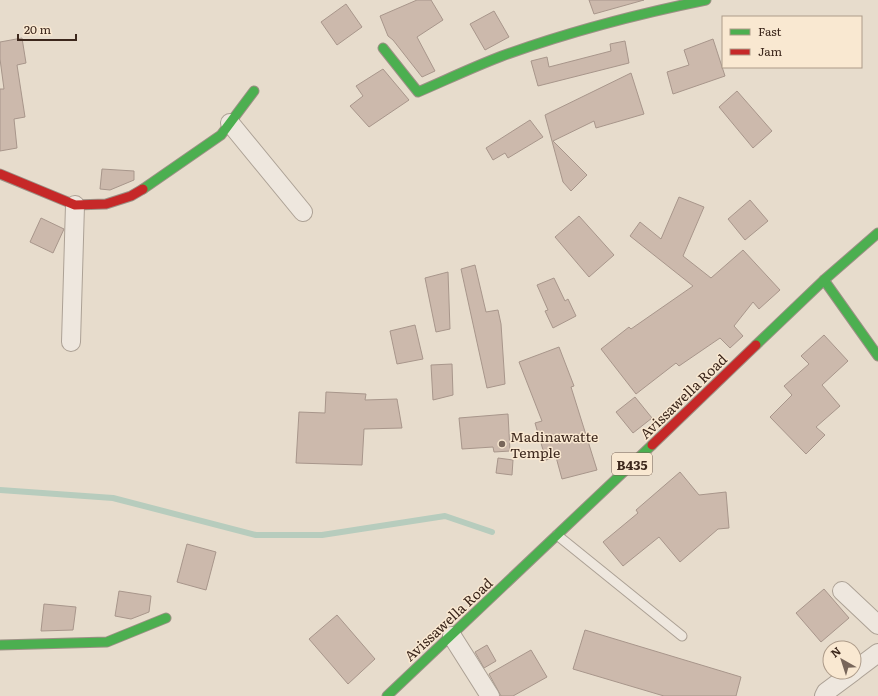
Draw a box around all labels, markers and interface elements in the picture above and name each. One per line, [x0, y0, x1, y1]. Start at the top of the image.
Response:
scale bar [18, 16, 76, 42]
legend [722, 16, 862, 68]
text: 20 m [24, 20, 51, 38]
text: Fast [758, 22, 782, 40]
text: Jam [758, 42, 783, 60]
street label: Avissawella Road [635, 349, 731, 443]
place label: Madinawatte Temple [510, 426, 598, 462]
marker: Madinawatte Temple [497, 439, 507, 449]
road number: B435 [612, 453, 652, 475]
street label: Avissawella Road [399, 572, 497, 665]
north arrow [822, 640, 862, 680]
text: N [826, 642, 844, 661]

